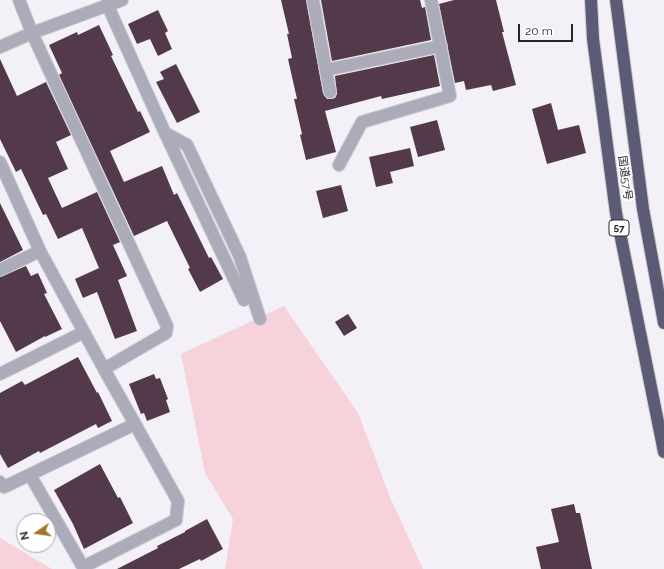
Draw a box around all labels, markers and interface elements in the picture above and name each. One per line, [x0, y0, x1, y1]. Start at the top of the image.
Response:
scale bar [520, 16, 575, 42]
text: 20 m [525, 24, 553, 38]
street label: 国道57号 [615, 155, 635, 201]
road number: 57 [609, 220, 629, 236]
north arrow [16, 513, 56, 553]
text: N [18, 530, 32, 541]

